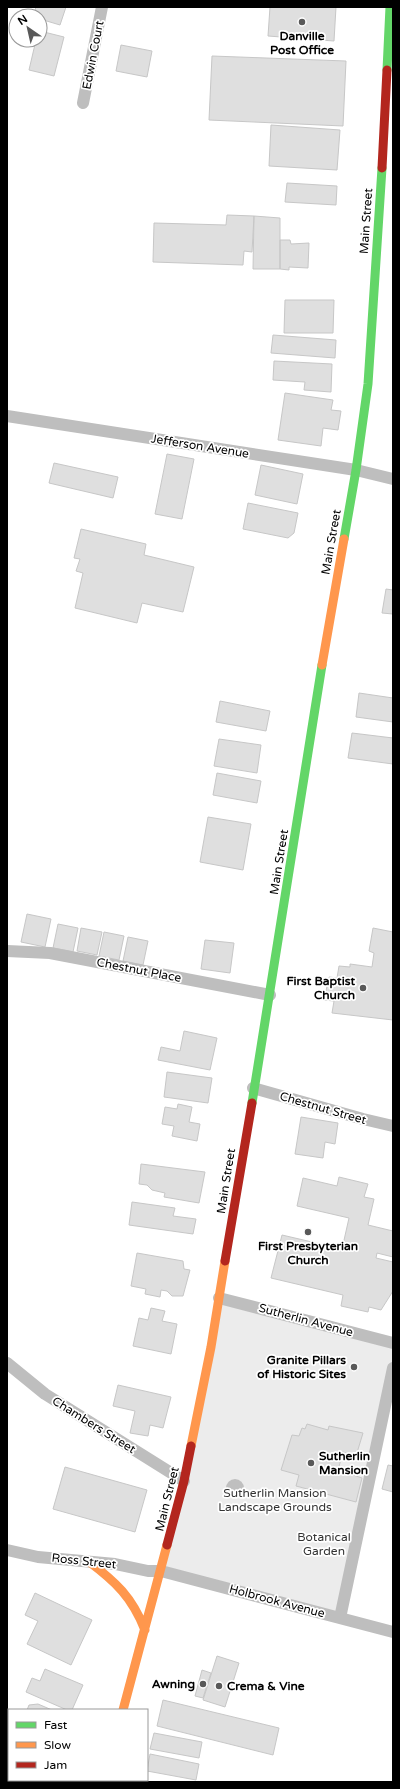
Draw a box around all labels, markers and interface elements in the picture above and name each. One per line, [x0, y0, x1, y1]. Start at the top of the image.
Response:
north arrow [8, 8, 48, 48]
text: N [15, 12, 30, 28]
marker: Danville Post Office [297, 17, 307, 27]
street label: Edwin Court [79, 19, 107, 91]
place label: Danville Post Office [270, 29, 334, 57]
street label: Main Street [357, 187, 375, 254]
street label: Jefferson Avenue [150, 431, 250, 461]
street label: Main Street [318, 508, 344, 576]
street label: Main Street [267, 828, 291, 896]
street label: Chestnut Place [96, 955, 183, 985]
place label: First Baptist Church [286, 974, 355, 1002]
marker: First Baptist Church [358, 983, 368, 993]
street label: Chestnut Street [278, 1089, 368, 1127]
street label: Main Street [214, 1147, 238, 1215]
marker: First Presbyterian Church [303, 1227, 313, 1237]
place label: First Presbyterian Church [258, 1239, 358, 1267]
street label: Sutherlin Avenue [257, 1301, 355, 1339]
place label: Granite Pillars of Historic Sites [257, 1353, 346, 1381]
marker: Granite Pillars of Historic Sites [349, 1362, 359, 1372]
street label: Chambers Street [50, 1394, 139, 1456]
place label: Sutherlin Mansion [319, 1449, 370, 1477]
marker: Sutherlin Mansion [306, 1458, 316, 1468]
street label: Main Street [152, 1465, 182, 1533]
park label: Sutherlin Mansion Landscape Grounds [218, 1486, 332, 1514]
park label: Botanical Garden [297, 1530, 351, 1558]
street label: Ross Street [51, 1551, 117, 1571]
street label: Holbrook Avenue [228, 1582, 327, 1621]
place label: Awning [152, 1677, 195, 1692]
marker: Awning [198, 1679, 208, 1689]
place label: Crema & Vine [227, 1679, 305, 1693]
marker: Crema & Vine [214, 1681, 224, 1691]
legend [8, 1709, 148, 1781]
text: Fast [44, 1718, 68, 1732]
text: Slow [44, 1738, 71, 1752]
text: Jam [44, 1758, 67, 1772]

